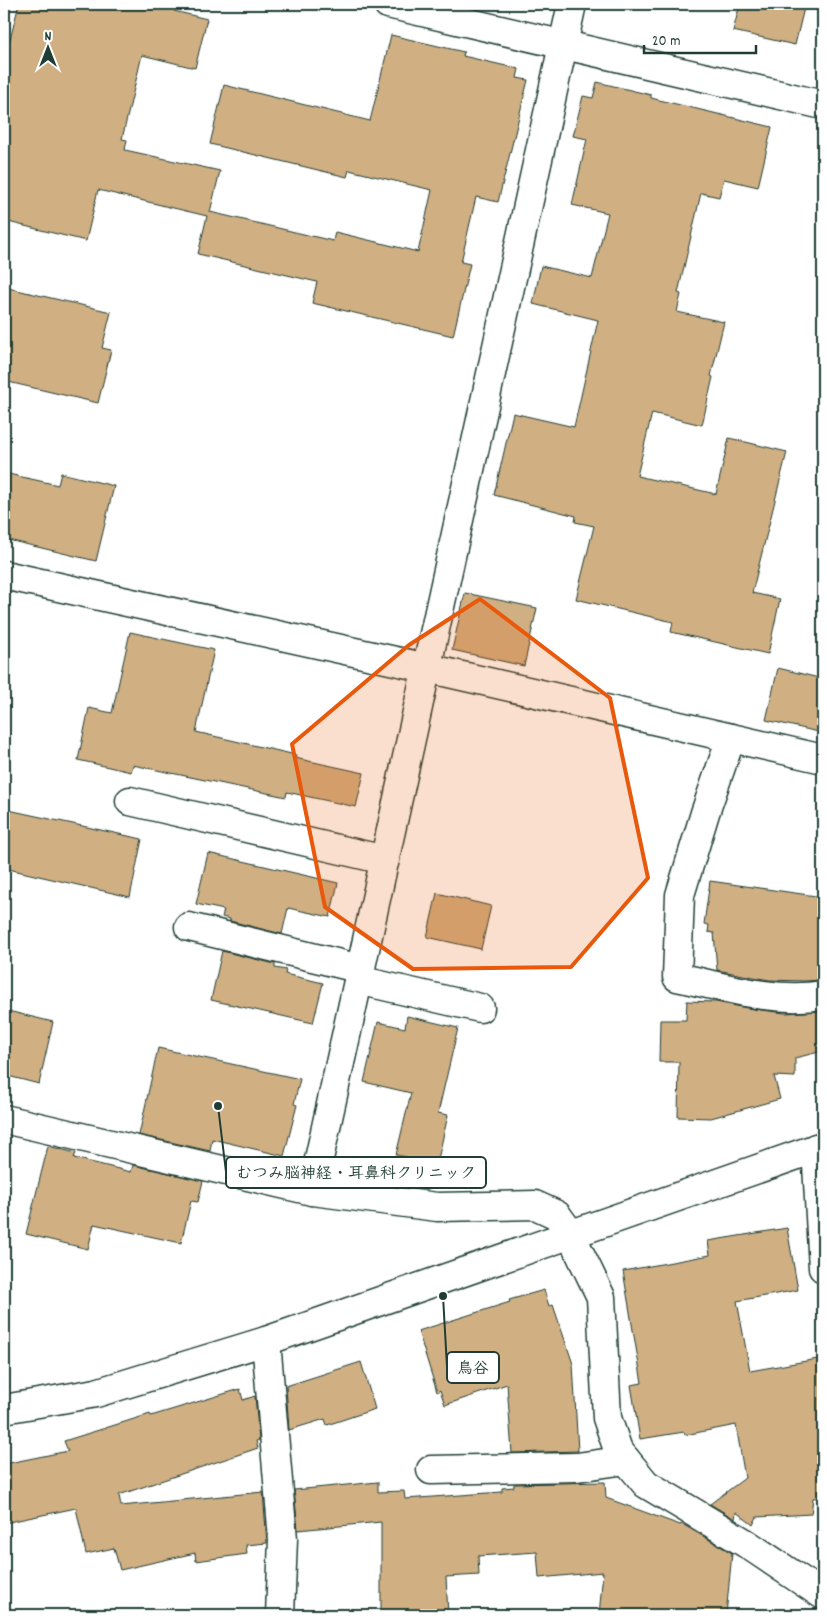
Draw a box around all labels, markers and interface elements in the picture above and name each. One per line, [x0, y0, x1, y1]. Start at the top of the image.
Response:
north arrow [22, 22, 72, 72]
scale bar [644, 22, 757, 54]
text: N [45, 27, 52, 47]
text: 20 m [652, 31, 680, 53]
callout: むつみ脳神経・耳鼻科クリニック [226, 1157, 486, 1188]
text: むつみ脳神経・耳鼻科クリニック [236, 1163, 476, 1186]
callout: 鳥谷 [447, 1352, 499, 1383]
text: 鳥谷 [457, 1358, 489, 1381]

